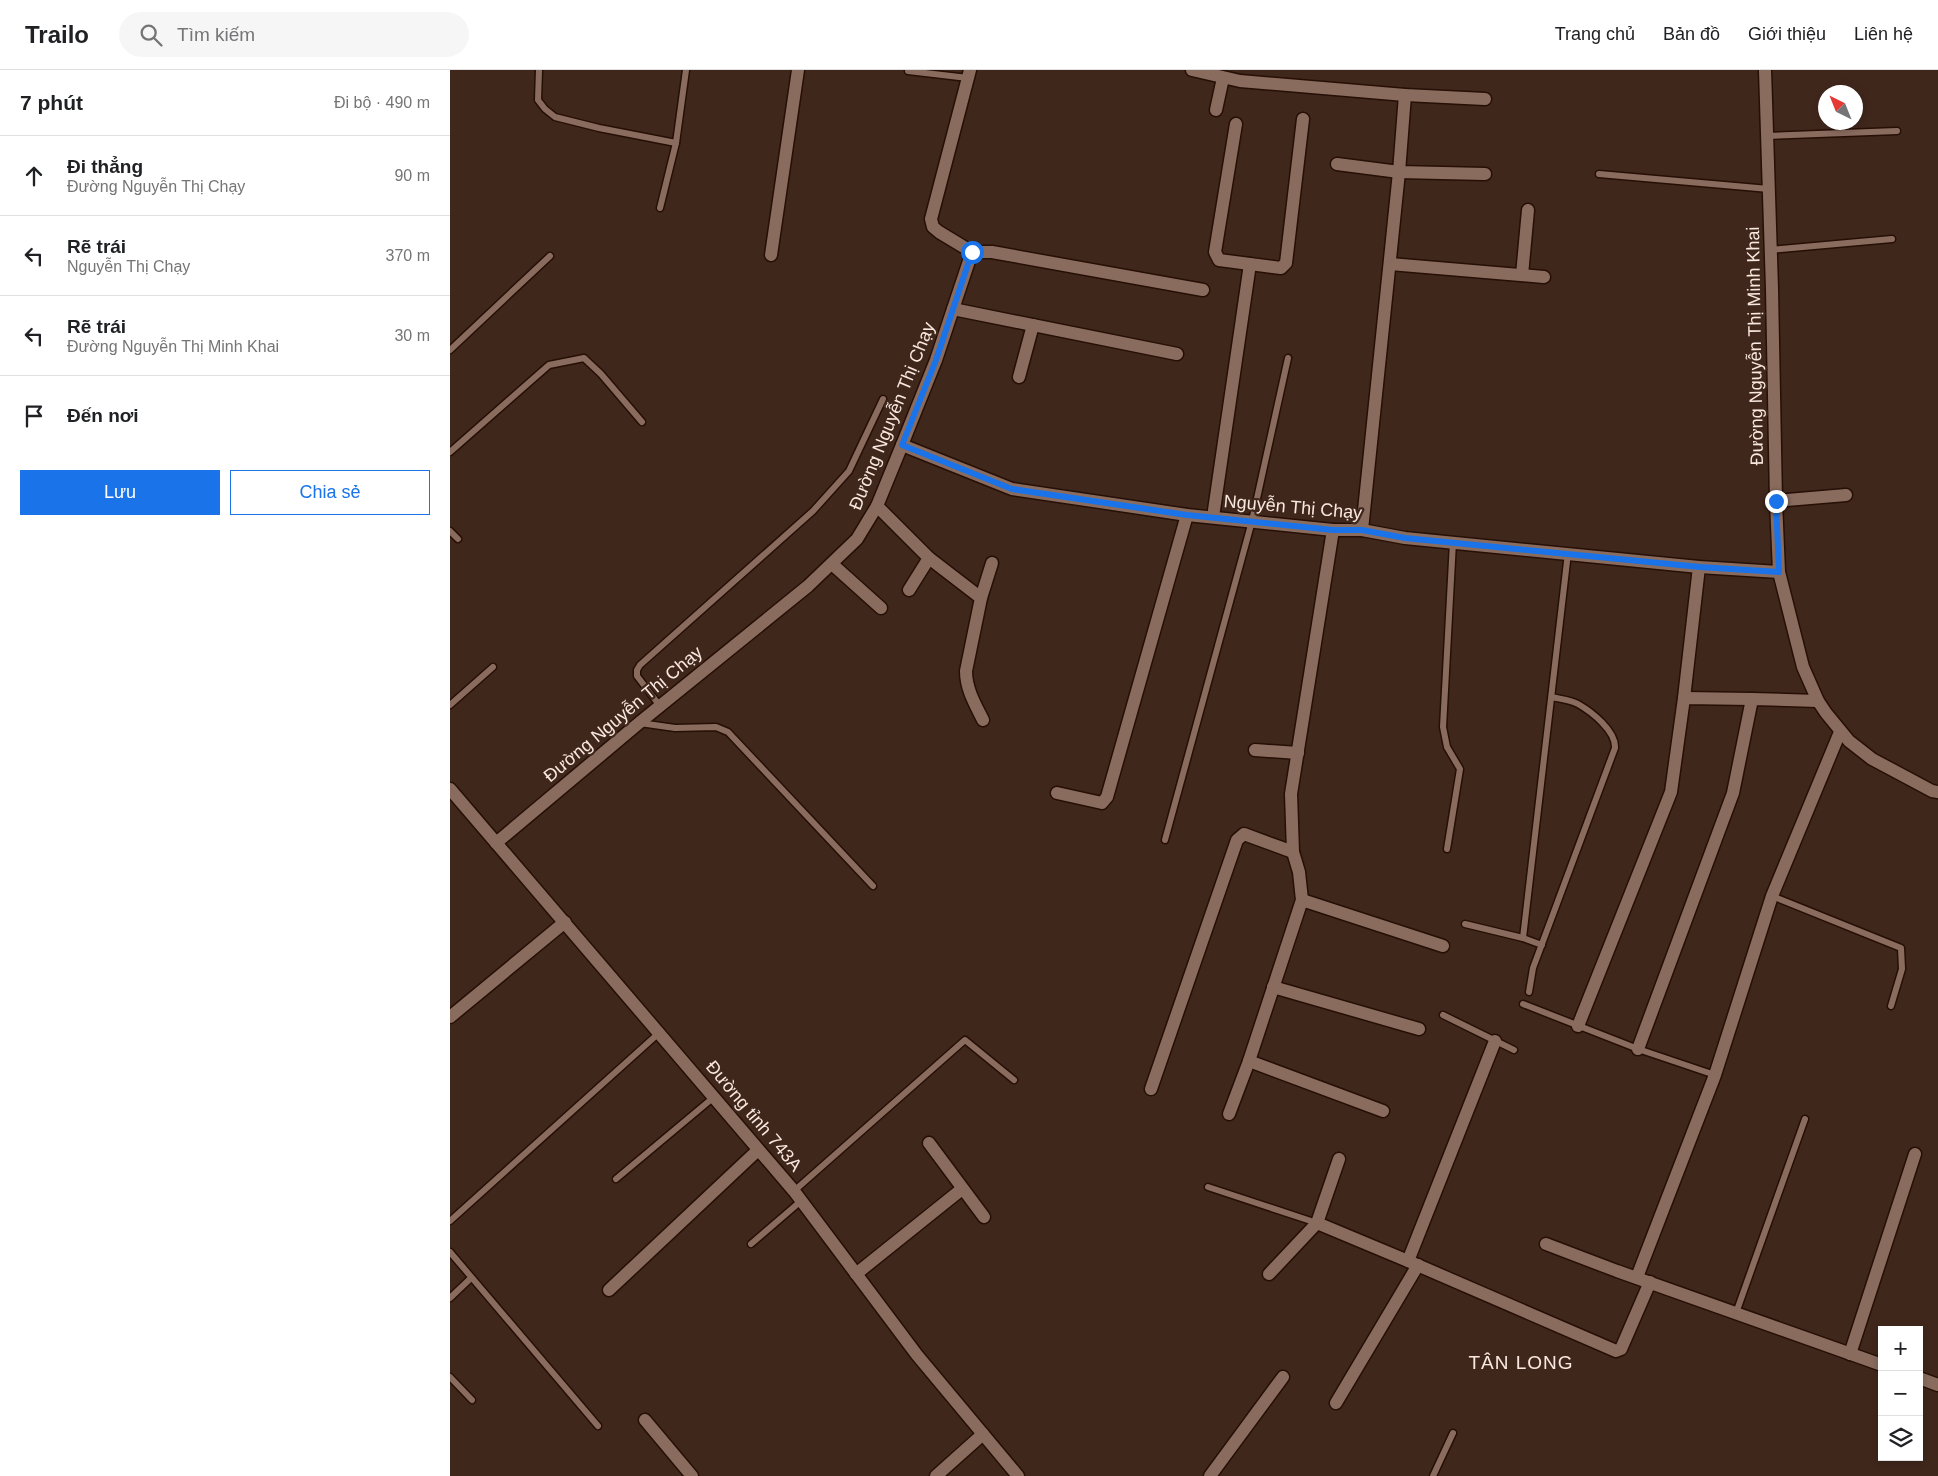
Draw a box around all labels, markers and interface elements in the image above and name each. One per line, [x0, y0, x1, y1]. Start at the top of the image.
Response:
search box [119, 12, 469, 57]
text: Trailo [25, 21, 89, 48]
icon: search [137, 21, 165, 49]
text: Tìm kiếm [177, 24, 255, 45]
text: Trang chủ [1555, 24, 1635, 44]
text: Bản đồ [1663, 24, 1720, 44]
text: Giới thiệu [1748, 24, 1826, 44]
text: Liên hệ [1854, 24, 1913, 44]
north arrow [1818, 85, 1863, 130]
text: 7 phút [20, 91, 83, 114]
text: Đi bộ · 490 m [334, 94, 430, 111]
text: Đi thẳng [67, 156, 143, 177]
icon: ahead [20, 162, 48, 190]
text: 90 m [394, 167, 430, 184]
text: Đường Nguyễn Thị Chạy [67, 178, 245, 195]
street label: Đường Nguyễn Thị Minh Khai [1742, 227, 1767, 465]
text: Rẽ trái [67, 236, 126, 257]
route start [961, 241, 984, 264]
icon: left [20, 242, 48, 270]
text: 370 m [386, 247, 430, 264]
text: Nguyễn Thị Chạy [67, 258, 190, 275]
text: Rẽ trái [67, 316, 126, 337]
street label: Đường Nguyễn Thị Chạy [844, 319, 939, 513]
icon: left [20, 322, 48, 350]
text: 30 m [394, 327, 430, 344]
text: Đường Nguyễn Thị Minh Khai [67, 338, 279, 355]
icon: arrive [20, 402, 48, 430]
text: Đến nơi [67, 405, 139, 426]
button: Lưu [20, 470, 220, 515]
button: Chia sẻ [230, 470, 430, 515]
street label: Nguyễn Thị Chạy [1223, 490, 1363, 523]
route end [1765, 490, 1788, 513]
street label: Đường Nguyễn Thị Chạy [539, 641, 706, 786]
street label: Đường tỉnh 743A [702, 1057, 806, 1175]
map controls [1878, 1326, 1923, 1461]
button: + [1878, 1326, 1923, 1371]
district label: TÂN LONG [1468, 1352, 1574, 1373]
button: − [1878, 1371, 1923, 1416]
button: layers [1878, 1416, 1923, 1461]

